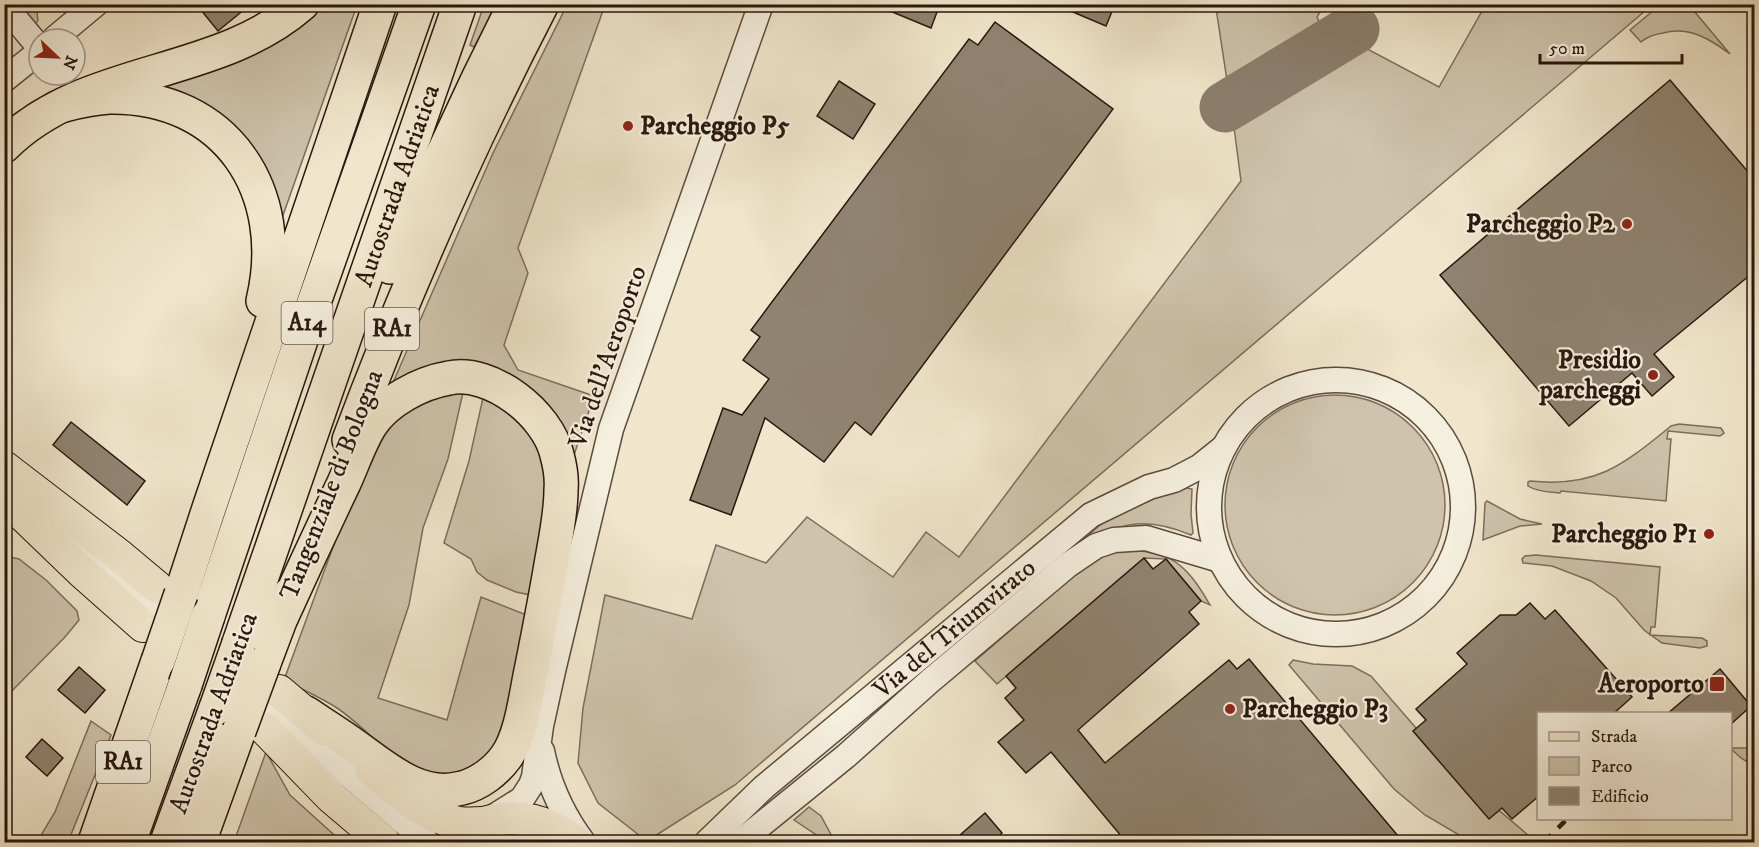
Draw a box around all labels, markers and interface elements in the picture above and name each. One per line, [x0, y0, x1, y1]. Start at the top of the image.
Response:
north arrow [27, 27, 87, 87]
scale bar [1540, 27, 1682, 65]
text: 50 m [1549, 38, 1585, 60]
text: N [58, 53, 82, 72]
street label: Autostrada Adriatica [347, 80, 447, 291]
place label: Parcheggio P5 [640, 110, 790, 143]
marker: Parcheggio P5 [621, 119, 635, 133]
place label: Parcheggio P2 [1466, 208, 1616, 241]
marker: Parcheggio P2 [1620, 217, 1634, 231]
street label: Via dell'Aeroporto [561, 262, 655, 453]
road number: A14 [282, 302, 332, 344]
road number: RA1 [365, 308, 419, 350]
place label: Presidio parcheggi [1539, 344, 1641, 407]
street label: Tangenziale di Bologna [273, 365, 391, 605]
marker: Presidio parcheggi [1646, 368, 1660, 382]
place label: Parcheggio P1 [1551, 518, 1697, 551]
marker: Parcheggio P1 [1702, 527, 1716, 541]
street label: Via del Triumvirato [866, 551, 1043, 706]
street label: Autostrada Adriatica [162, 608, 266, 818]
place label: Aeroporto [1597, 668, 1704, 701]
marker: Aeroporto [1708, 675, 1726, 693]
place label: Parcheggio P3 [1242, 693, 1388, 726]
marker: Parcheggio P3 [1223, 702, 1237, 716]
legend [1537, 712, 1732, 820]
text: Strada [1591, 726, 1638, 748]
road number: RA1 [96, 741, 150, 783]
text: Parco [1591, 756, 1632, 778]
text: Edificio [1591, 786, 1649, 808]

